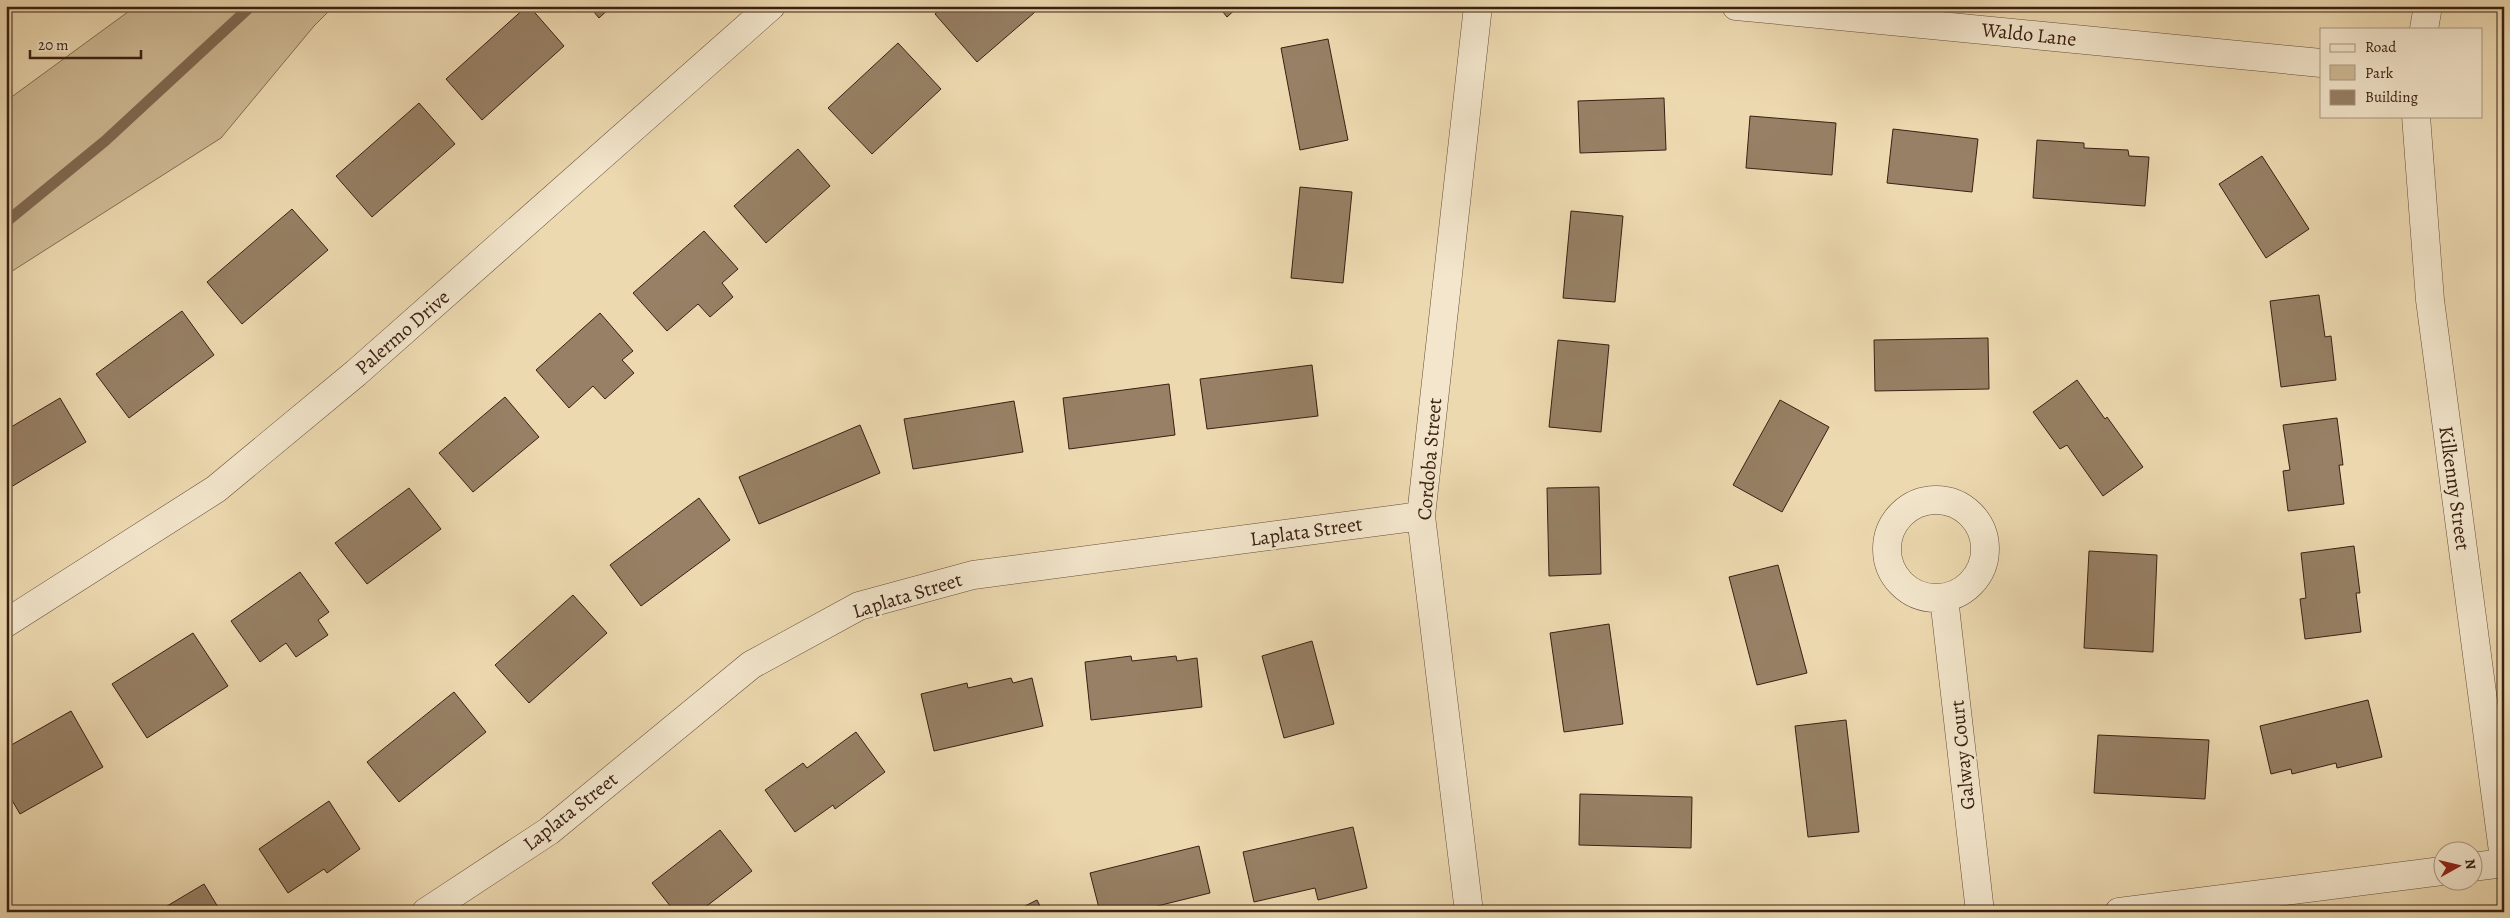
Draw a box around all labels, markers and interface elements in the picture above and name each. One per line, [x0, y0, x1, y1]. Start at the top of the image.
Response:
street label: Waldo Lane [1979, 16, 2078, 53]
scale bar [30, 28, 141, 60]
legend [2320, 28, 2482, 118]
text: 20 m [38, 35, 69, 55]
text: Road [2365, 37, 2397, 57]
text: Park [2365, 63, 2394, 83]
text: Building [2365, 87, 2418, 107]
street label: Palermo Drive [349, 284, 455, 381]
street label: Cordoba Street [1411, 396, 1448, 521]
street label: Kilkenny Street [2432, 424, 2477, 552]
street label: Laplata Street [1248, 510, 1364, 553]
street label: Laplata Street [849, 566, 966, 625]
street label: Galway Court [1943, 698, 1982, 811]
street label: Laplata Street [517, 766, 624, 857]
north arrow [2432, 840, 2482, 890]
text: N [2460, 858, 2480, 871]

